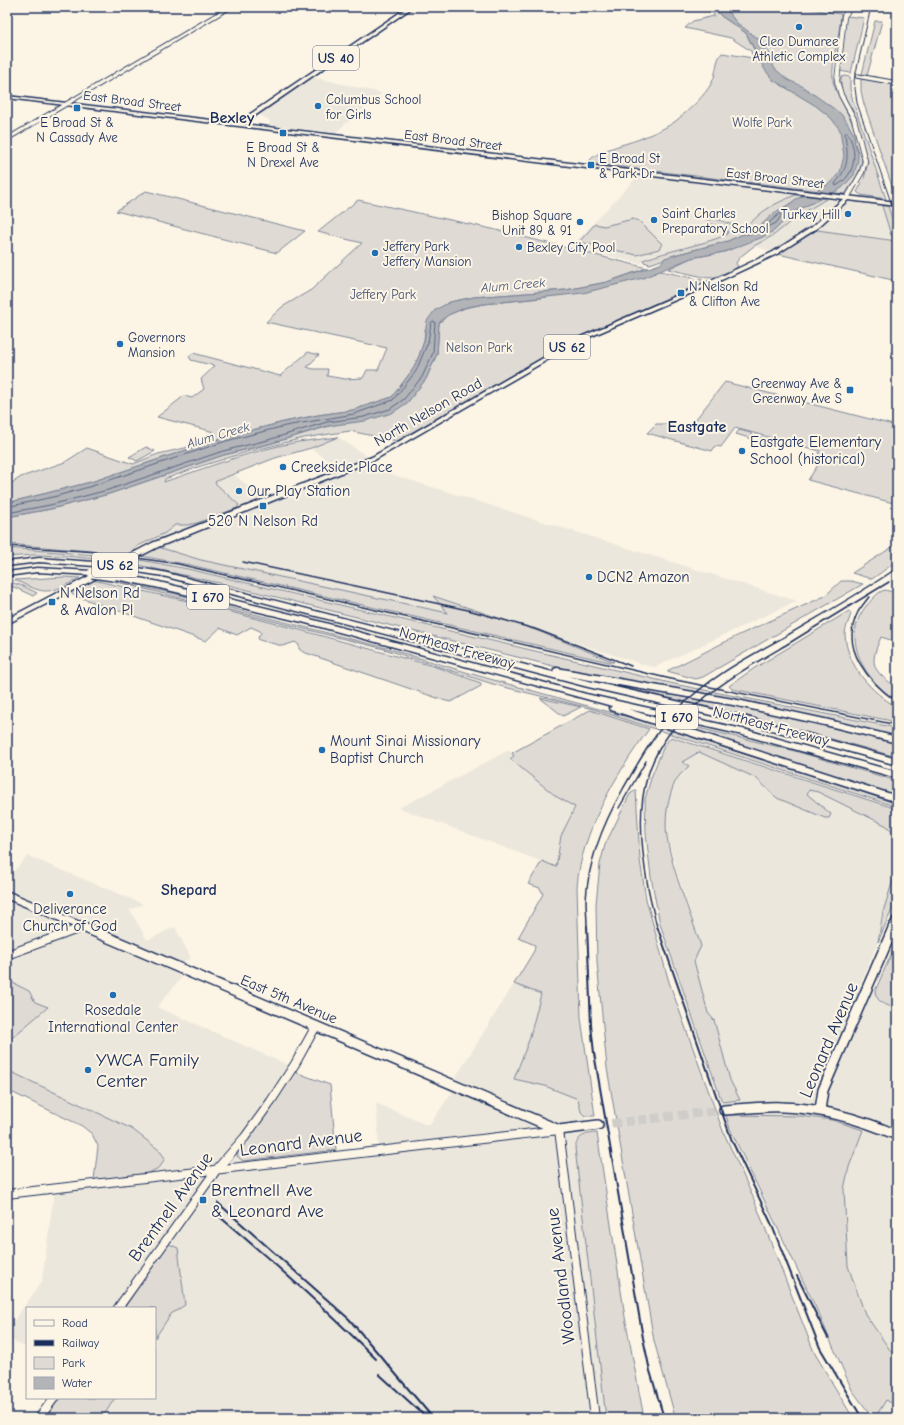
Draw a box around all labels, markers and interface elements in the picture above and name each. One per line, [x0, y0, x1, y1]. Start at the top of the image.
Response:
marker: Cleo Dumaree Athletic Complex [794, 22, 804, 32]
place label: Cleo Dumaree Athletic Complex [753, 34, 846, 64]
road number: US 40 [313, 46, 359, 70]
street label: East Broad Street [82, 88, 183, 115]
place label: Columbus School for Girls [325, 92, 421, 122]
marker: Columbus School for Girls [313, 101, 323, 111]
marker: E Broad St & N Cassady Ave [72, 103, 82, 113]
district label: Bexley [210, 109, 255, 127]
place label: E Broad St & N Cassady Ave [36, 115, 118, 145]
park label: Wolfe Park [732, 115, 793, 130]
street label: East Broad Street [403, 127, 504, 154]
marker: E Broad St & N Drexel Ave [278, 128, 288, 138]
place label: E Broad St & N Drexel Ave [246, 140, 320, 170]
place label: E Broad St & Park Dr [599, 151, 661, 181]
marker: E Broad St & Park Dr [586, 160, 596, 170]
street label: East Broad Street [725, 165, 826, 192]
place label: Saint Charles Preparatory School [662, 206, 768, 236]
place label: Turkey Hill [781, 207, 840, 222]
place label: Bishop Square Unit 89 & 91 [492, 208, 572, 238]
marker: Turkey Hill [843, 209, 853, 219]
marker: Saint Charles Preparatory School [649, 215, 659, 225]
marker: Bishop Square Unit 89 & 91 [575, 217, 585, 227]
place label: Jeffery Park Jeffery Mansion [383, 239, 472, 269]
place label: Bexley City Pool [527, 240, 615, 255]
marker: Bexley City Pool [514, 242, 524, 252]
marker: Jeffery Park Jeffery Mansion [370, 248, 380, 258]
water label: Alum Creek [479, 275, 546, 295]
place label: N Nelson Rd & Clifton Ave [689, 279, 761, 309]
park label: Jeffery Park [350, 287, 417, 302]
marker: N Nelson Rd & Clifton Ave [676, 288, 686, 298]
place label: Governors Mansion [128, 330, 186, 360]
road number: US 62 [544, 335, 590, 359]
marker: Governors Mansion [115, 339, 125, 349]
park label: Nelson Park [446, 340, 513, 355]
street label: North Nelson Road [371, 374, 485, 450]
place label: Greenway Ave & Greenway Ave S [751, 376, 842, 406]
marker: Greenway Ave & Greenway Ave S [845, 385, 855, 395]
district label: Eastgate [668, 418, 727, 436]
water label: Alum Creek [184, 419, 252, 451]
place label: Eastgate Elementary School (historical) [750, 433, 882, 468]
marker: Eastgate Elementary School (historical) [737, 446, 747, 456]
place label: Creekside Place [291, 458, 393, 476]
marker: Creekside Place [278, 462, 288, 472]
place label: Our Play Station [247, 482, 350, 500]
marker: Our Play Station [234, 486, 244, 496]
marker: 520 N Nelson Rd [258, 501, 268, 511]
place label: 520 N Nelson Rd [208, 512, 318, 530]
road number: US 62 [92, 553, 138, 577]
place label: DCN2 Amazon [597, 568, 690, 586]
marker: DCN2 Amazon [584, 572, 594, 582]
place label: N Nelson Rd & Avalon Pl [60, 584, 140, 619]
road number: I 670 [187, 585, 229, 609]
marker: N Nelson Rd & Avalon Pl [47, 597, 57, 607]
street label: Northeast Freeway [397, 623, 517, 673]
street label: Northeast Freeway [711, 702, 831, 750]
road number: I 670 [656, 705, 698, 729]
place label: Mount Sinai Missionary Baptist Church [330, 732, 481, 767]
marker: Mount Sinai Missionary Baptist Church [317, 745, 327, 755]
district label: Shepard [161, 881, 217, 899]
marker: Deliverance Church of God [65, 889, 75, 899]
place label: Deliverance Church of God [23, 900, 117, 935]
street label: East 5th Avenue [238, 970, 341, 1028]
street label: Leonard Avenue [795, 979, 863, 1101]
marker: Rosedale International Center [108, 990, 118, 1000]
place label: Rosedale International Center [48, 1001, 178, 1036]
place label: YWCA Family Center [96, 1050, 200, 1092]
marker: YWCA Family Center [83, 1065, 93, 1075]
street label: Leonard Avenue [238, 1125, 364, 1161]
street label: Brentnell Avenue [124, 1148, 218, 1266]
place label: Brentnell Ave & Leonard Ave [211, 1180, 324, 1222]
marker: Brentnell Ave & Leonard Ave [198, 1195, 208, 1205]
street label: Woodland Avenue [542, 1207, 580, 1345]
legend [26, 1307, 156, 1399]
text: Road [62, 1316, 88, 1330]
text: Railway [62, 1336, 100, 1350]
text: Park [62, 1356, 85, 1370]
text: Water [62, 1376, 92, 1390]

